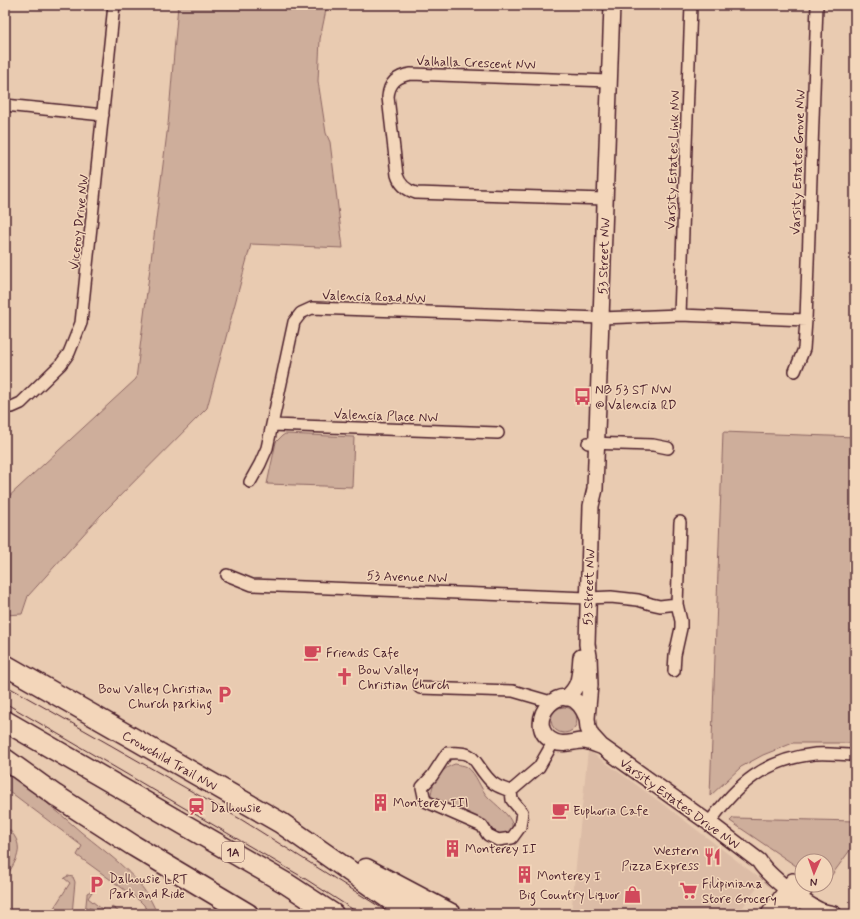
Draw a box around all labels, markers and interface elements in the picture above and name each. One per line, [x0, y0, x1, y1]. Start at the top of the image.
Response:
street label: Valhalla Crescent NW [416, 53, 536, 74]
street label: Varsity Estates Grove NW [787, 89, 810, 235]
street label: Varsity Estates Link NW [663, 90, 684, 230]
street label: Viceroy Drive NW [66, 173, 93, 271]
street label: 53 Street NW [595, 217, 614, 295]
street label: Valencia Road NW [322, 287, 426, 308]
place label: NB 53 ST NW @ Valencia RD [595, 382, 677, 414]
bus stop icon: NB 53 ST NW @ Valencia RD [572, 386, 592, 406]
street label: Valencia Place NW [334, 406, 439, 427]
street label: 53 Street NW [580, 548, 599, 626]
street label: 53 Avenue NW [366, 568, 448, 587]
cafe icon: Friends Cafe [303, 642, 323, 662]
place label: Friends Cafe [326, 645, 399, 662]
place label: Bow Valley Christian Church [358, 662, 450, 694]
church icon: Bow Valley Christian Church [335, 666, 355, 686]
place label: Bow Valley Christian Church parking [98, 681, 212, 715]
parking icon: Bow Valley Christian Church parking [215, 685, 235, 705]
street label: Crowchild Trail NW [119, 727, 220, 795]
street label: Varsity Estates Drive NW [616, 755, 743, 854]
building icon: Monterey III [370, 792, 390, 812]
place label: Monterey III [393, 795, 468, 812]
station icon: Dalhousie [187, 797, 207, 817]
place label: Dalhousie [210, 800, 262, 817]
cafe icon: Euphoria Cafe [550, 800, 570, 820]
place label: Euphoria Cafe [573, 803, 649, 820]
building icon: Monterey II [442, 838, 462, 858]
place label: Monterey II [465, 841, 537, 858]
road number: 1A [222, 842, 244, 862]
place label: Western Pizza Express [622, 843, 699, 875]
restaurant icon: Western Pizza Express [702, 847, 722, 867]
north arrow [794, 853, 834, 893]
building icon: Monterey I [514, 865, 534, 885]
place label: Monterey I [537, 868, 601, 885]
place label: Dalhousie LRT Park and Ride [109, 871, 188, 903]
parking icon: Dalhousie LRT Park and Ride [86, 875, 106, 895]
text: N [810, 875, 818, 889]
place label: Filipiniana Store Grocery [702, 876, 777, 908]
supermarket icon: Filipiniana Store Grocery [679, 880, 699, 900]
shop icon: Big Country Liquor [623, 884, 643, 904]
place label: Big Country Liquor [519, 887, 621, 906]

